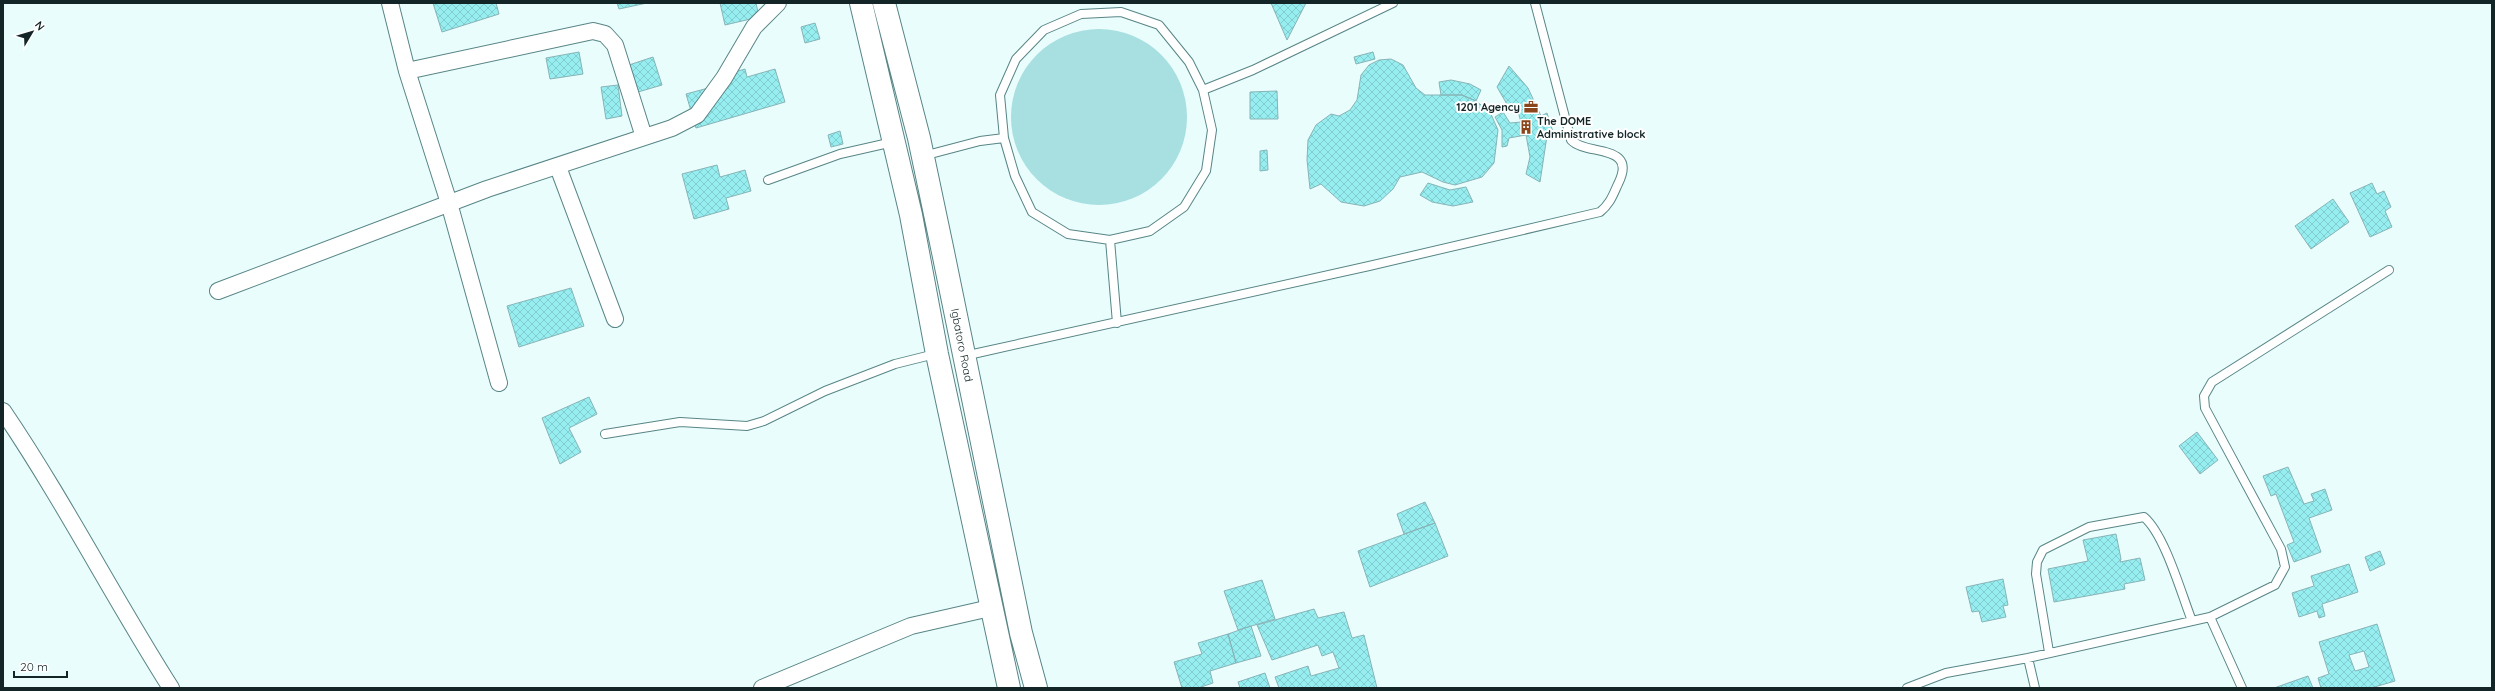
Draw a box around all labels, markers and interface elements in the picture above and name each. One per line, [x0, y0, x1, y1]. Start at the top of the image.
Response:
north arrow [12, 12, 52, 52]
text: N [32, 18, 48, 33]
office icon: 1201 Agency [1523, 99, 1539, 115]
place label: 1201 Agency [1456, 100, 1520, 114]
place label: The DOME Administrative block [1537, 114, 1646, 141]
building icon: The DOME Administrative block [1518, 119, 1534, 135]
street label: Igbatoro Road [948, 307, 976, 383]
scale bar [14, 653, 67, 679]
text: 20 m [20, 659, 48, 674]

